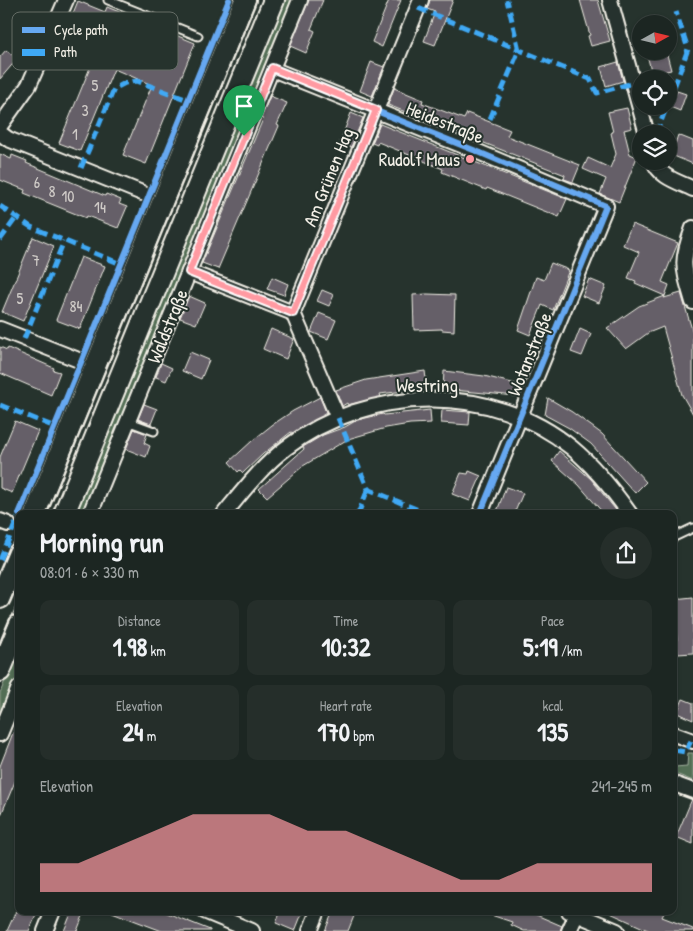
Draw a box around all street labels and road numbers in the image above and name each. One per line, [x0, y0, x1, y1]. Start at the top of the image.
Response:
street label: Heidestraße [402, 95, 488, 150]
street label: Am Grünen Hag [296, 124, 360, 230]
street label: Waldstraße [140, 285, 194, 367]
street label: Wotanstraße [500, 308, 558, 400]
street label: Westring [396, 372, 458, 398]

